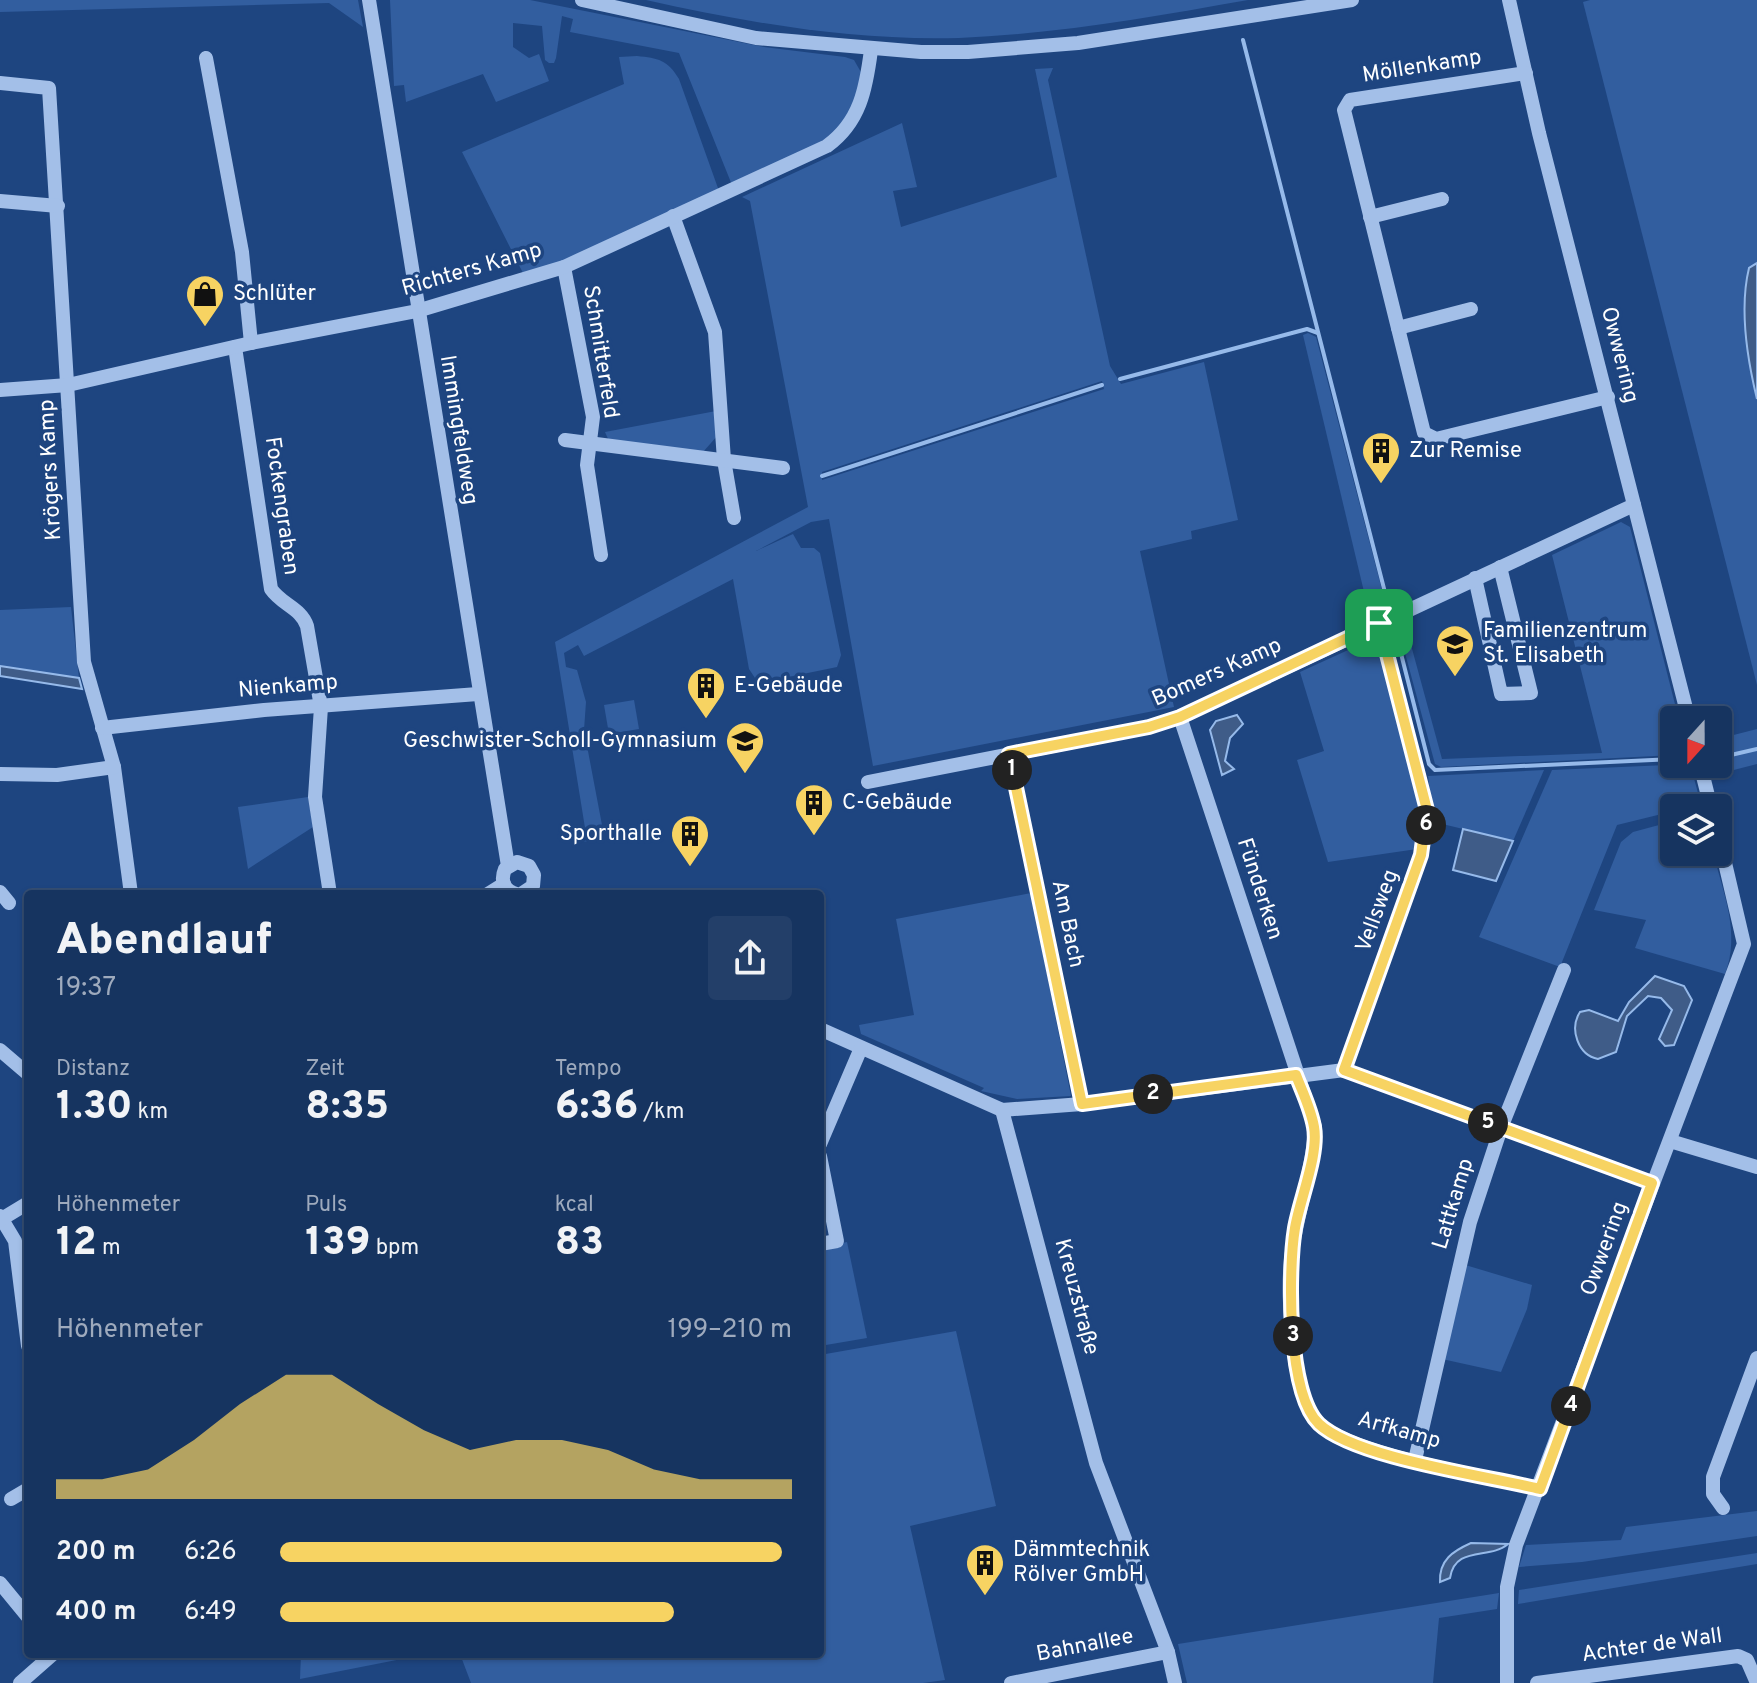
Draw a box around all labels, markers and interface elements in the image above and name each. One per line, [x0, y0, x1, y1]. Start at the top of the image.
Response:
street label: Möllenkamp [1360, 44, 1484, 90]
street label: Richters Kamp [399, 237, 545, 303]
shop icon: Schlüter [184, 273, 226, 328]
place label: Schlüter [233, 281, 316, 308]
street label: Schmitterfeld [576, 284, 624, 420]
street label: Owwering [1594, 304, 1644, 406]
street label: Immingfeldweg [433, 353, 483, 507]
street label: Krögers Kamp [34, 399, 68, 541]
building icon: Zur Remise [1360, 430, 1402, 485]
street label: Fockengraben [258, 435, 304, 577]
place label: Zur Remise [1409, 438, 1522, 465]
pin [1345, 589, 1413, 657]
icon: arrive [1357, 601, 1401, 645]
place label: Familienzentrum St. Elisabeth [1483, 618, 1647, 670]
school or university icon: Familienzentrum St. Elisabeth [1434, 623, 1476, 678]
street label: Bomers Kamp [1148, 632, 1286, 714]
building icon: E-Gebäude [685, 665, 727, 720]
street label: Nienkamp [237, 669, 339, 705]
place label: E-Gebäude [734, 673, 843, 700]
north arrow [1660, 706, 1732, 778]
map controls [1660, 706, 1732, 866]
school or university icon: Geschwister-Scholl-Gymnasium [724, 720, 766, 775]
place label: Geschwister-Scholl-Gymnasium [403, 728, 717, 755]
pin: 1 [992, 750, 1032, 790]
text: 1 [1008, 756, 1016, 783]
building icon: C-Gebäude [793, 782, 835, 837]
place label: C-Gebäude [842, 790, 952, 817]
button: layers [1660, 794, 1732, 866]
pin: 6 [1406, 805, 1446, 845]
text: 6 [1419, 811, 1433, 838]
building icon: Sporthalle [669, 813, 711, 868]
place label: Sporthalle [560, 821, 662, 848]
street label: Fünderken [1230, 835, 1288, 943]
street label: Vellsweg [1351, 866, 1405, 956]
street label: Am Bach [1045, 878, 1089, 970]
text: Abendlauf [56, 914, 272, 970]
button: share [708, 916, 792, 1000]
text: 19:37 [56, 972, 116, 1005]
text: Distanz [56, 1056, 130, 1083]
text: Zeit [305, 1056, 345, 1083]
text: Tempo [555, 1056, 622, 1083]
pin: 2 [1133, 1074, 1173, 1114]
text: 2 [1146, 1080, 1160, 1107]
text: 1.30 [56, 1083, 132, 1133]
text: 8:35 [305, 1083, 389, 1133]
text: 6:36 [555, 1083, 638, 1133]
text: km [132, 1099, 168, 1126]
text: /km [638, 1099, 684, 1126]
pin: 5 [1468, 1103, 1508, 1143]
text: 5 [1481, 1109, 1495, 1136]
street label: Lattkamp [1427, 1155, 1481, 1253]
text: Höhenmeter [56, 1192, 180, 1219]
text: Puls [305, 1192, 347, 1219]
text: kcal [555, 1192, 594, 1219]
street label: Owwering [1576, 1198, 1634, 1300]
text: 12 [56, 1219, 97, 1269]
text: 139 [305, 1219, 371, 1269]
text: 83 [555, 1219, 604, 1269]
text: m [97, 1235, 121, 1262]
text: bpm [371, 1235, 419, 1262]
street label: Kreuzstraße [1048, 1236, 1104, 1358]
text: Höhenmeter [56, 1314, 203, 1347]
text: 199–210 m [668, 1314, 792, 1347]
pin: 3 [1273, 1316, 1313, 1356]
text: 3 [1286, 1322, 1300, 1349]
pin: 4 [1551, 1386, 1591, 1426]
text: 4 [1564, 1392, 1578, 1419]
street label: Arfkamp [1354, 1406, 1444, 1456]
text: 200 m [56, 1536, 135, 1569]
text: 6:26 [184, 1536, 237, 1569]
place label: Dämmtechnik Rölver GmbH [1013, 1537, 1150, 1589]
building icon: Dämmtechnik Rölver GmbH [964, 1542, 1006, 1597]
text: 400 m [56, 1596, 136, 1629]
text: 6:49 [184, 1596, 237, 1629]
street label: Bahnallee [1034, 1623, 1136, 1669]
street label: Achter de Wall [1580, 1623, 1724, 1669]

